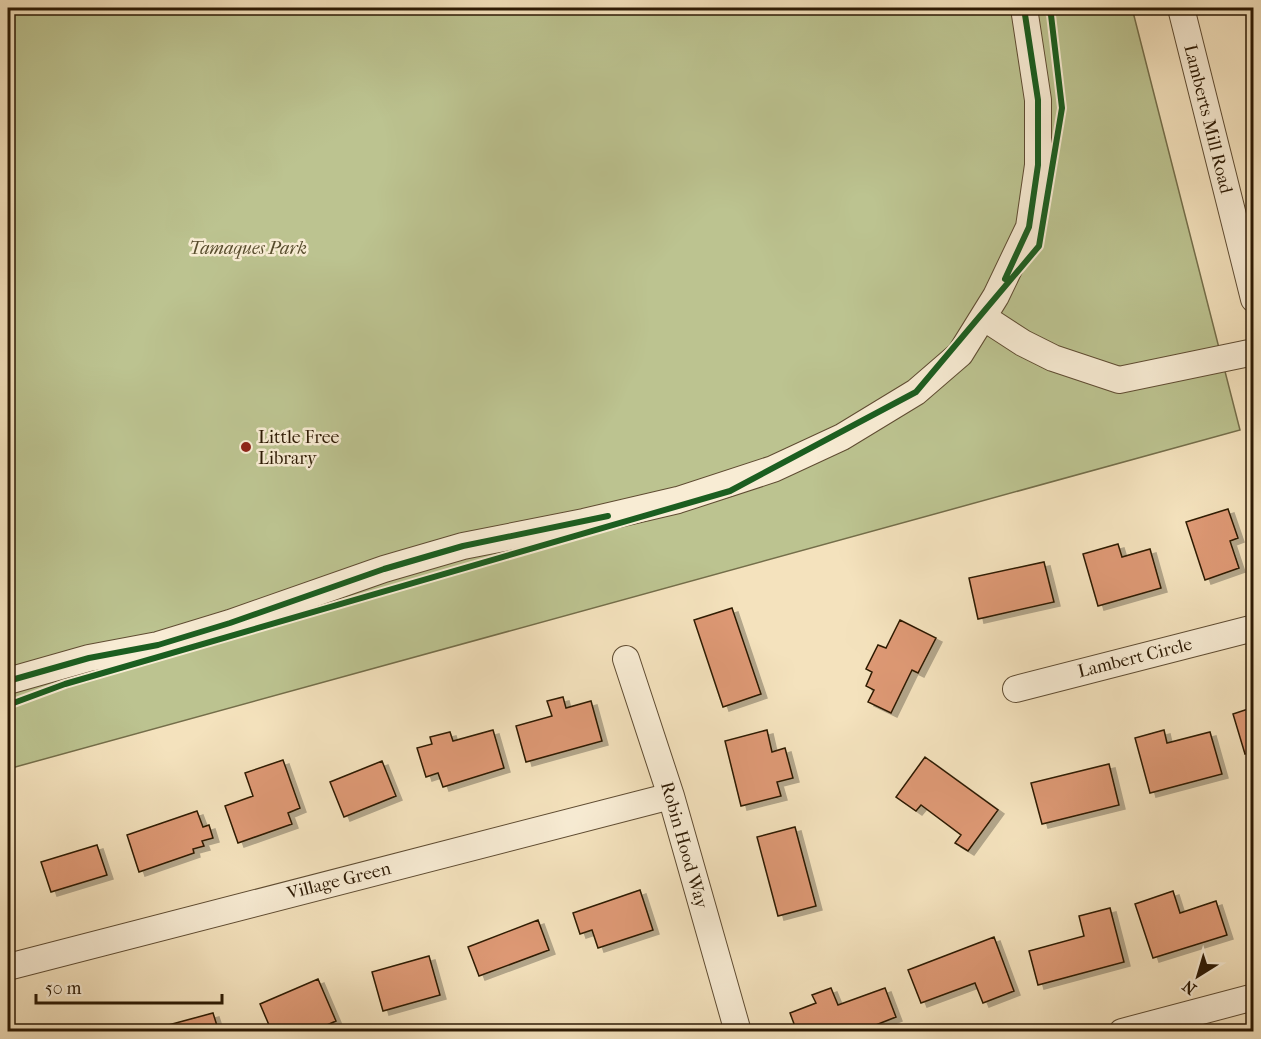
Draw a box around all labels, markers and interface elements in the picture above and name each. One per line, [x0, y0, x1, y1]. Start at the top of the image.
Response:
street label: Lamberts Mill Road [1179, 42, 1237, 196]
park label: Tamaques Park [189, 238, 307, 259]
place label: Little Free Library [258, 427, 340, 469]
marker: Little Free Library [239, 440, 253, 454]
street label: Lambert Circle [1076, 634, 1194, 682]
street label: Robin Hood Way [656, 779, 713, 912]
street label: Village Green [284, 858, 394, 904]
north arrow [1168, 946, 1228, 1006]
scale bar [36, 967, 222, 1005]
text: N [1178, 976, 1200, 999]
text: 50 m [45, 978, 82, 999]

